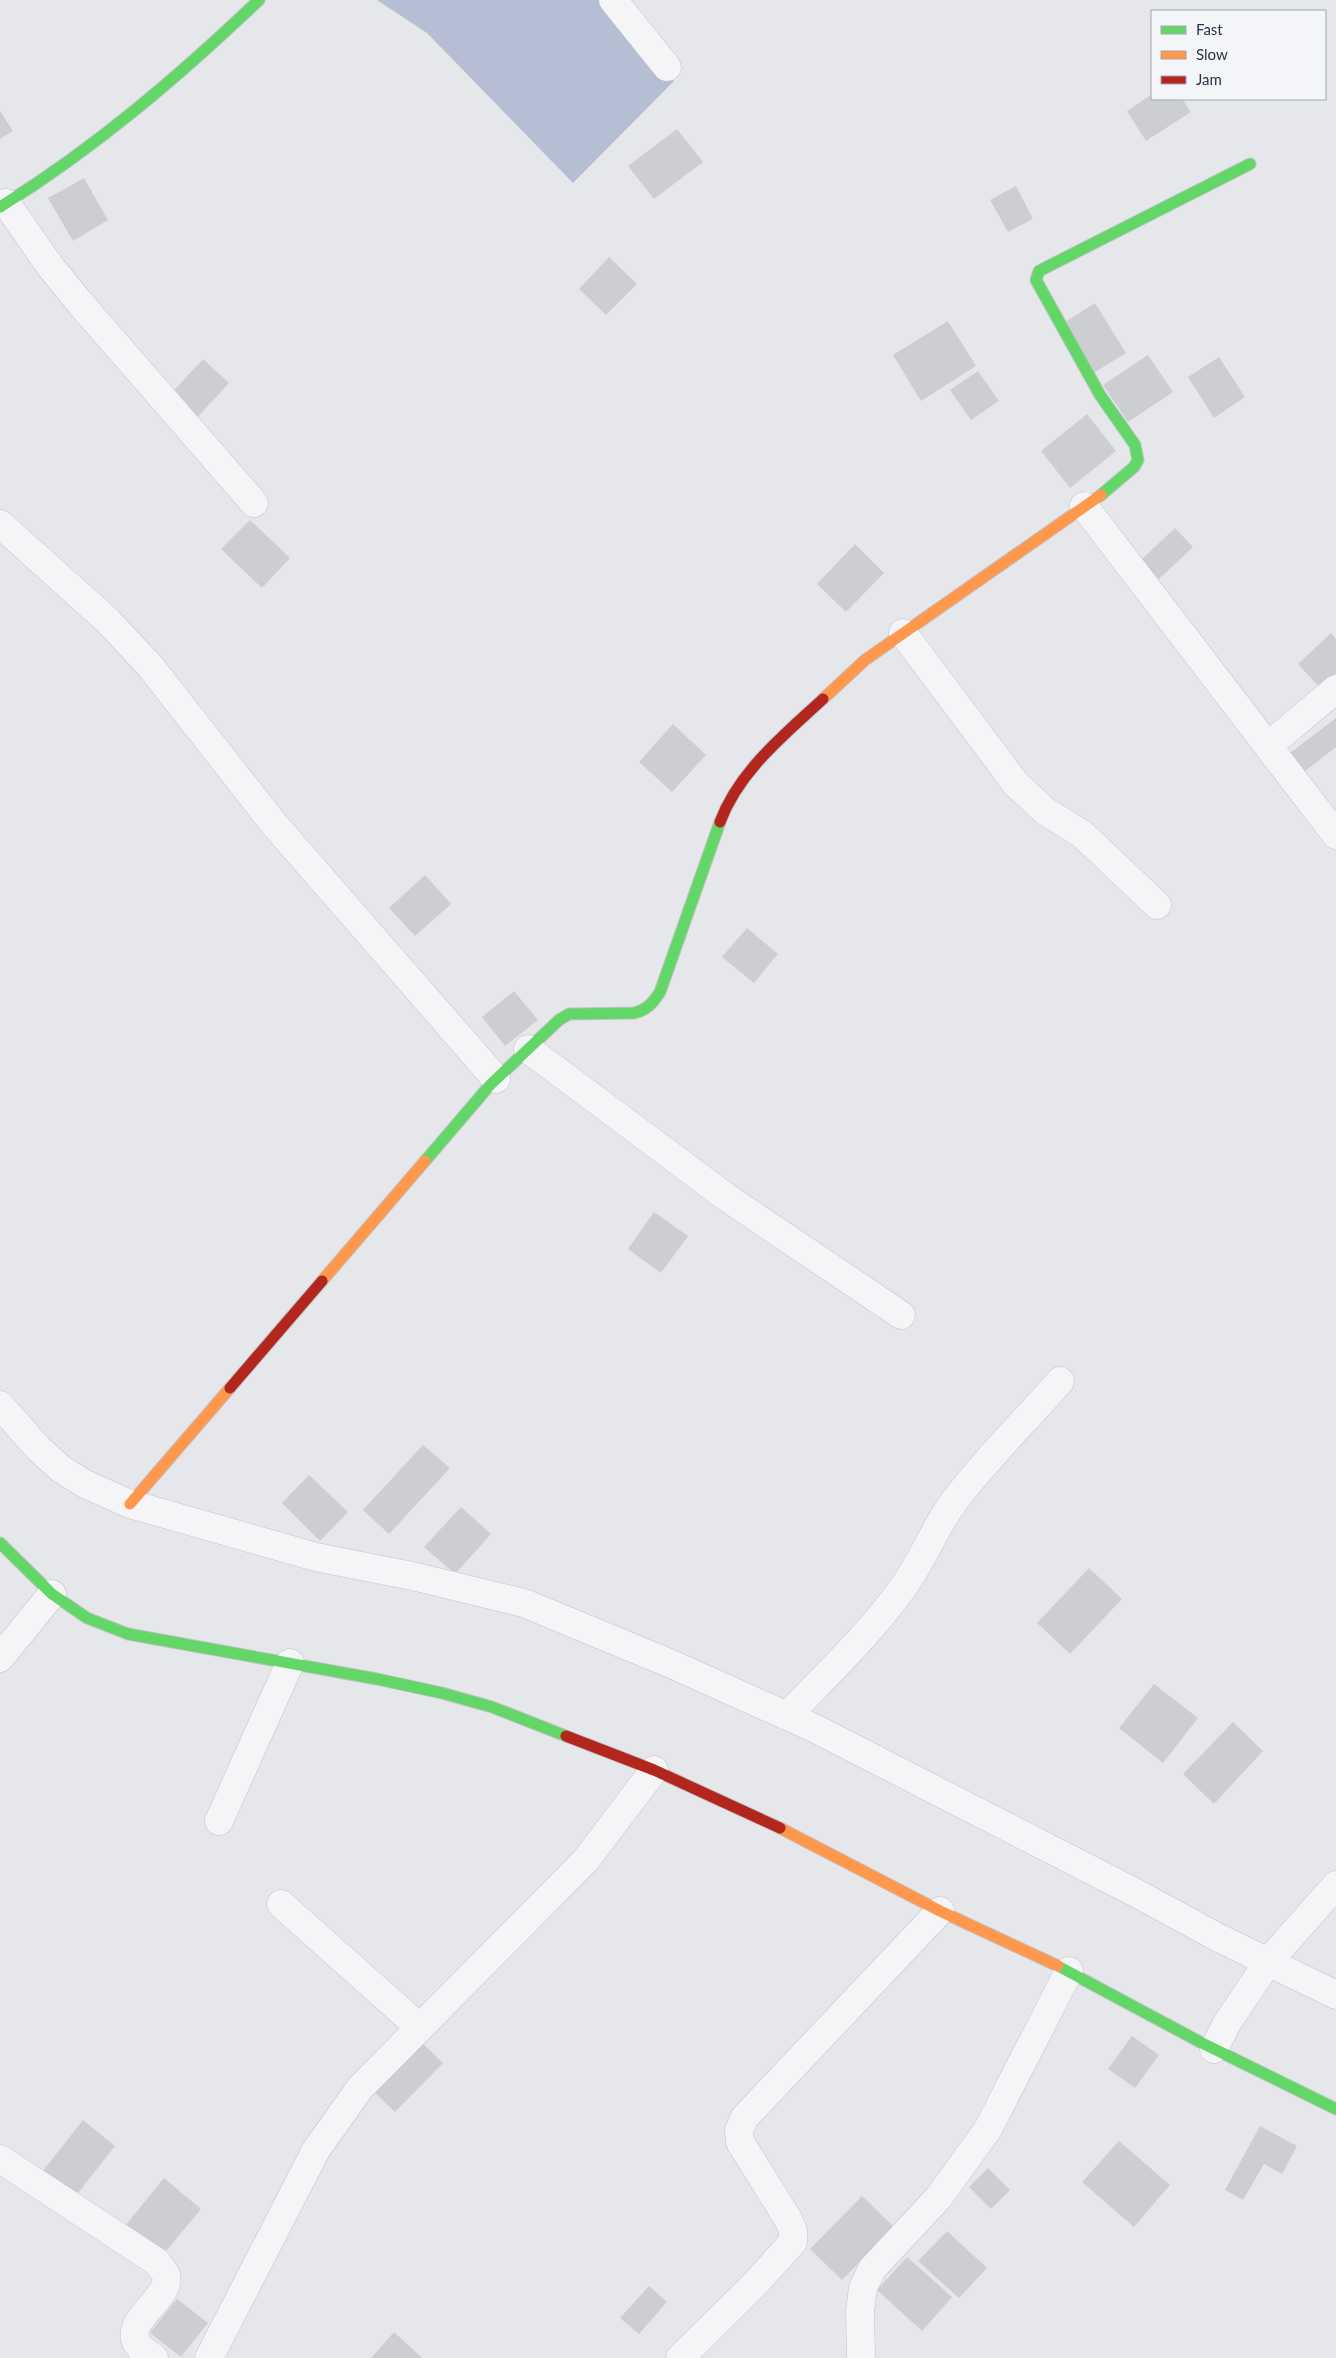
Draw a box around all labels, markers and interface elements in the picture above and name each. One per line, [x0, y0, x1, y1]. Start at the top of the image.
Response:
legend [1151, 10, 1326, 100]
text: Fast [1196, 20, 1223, 38]
text: Slow [1196, 45, 1228, 63]
text: Jam [1196, 70, 1222, 88]

